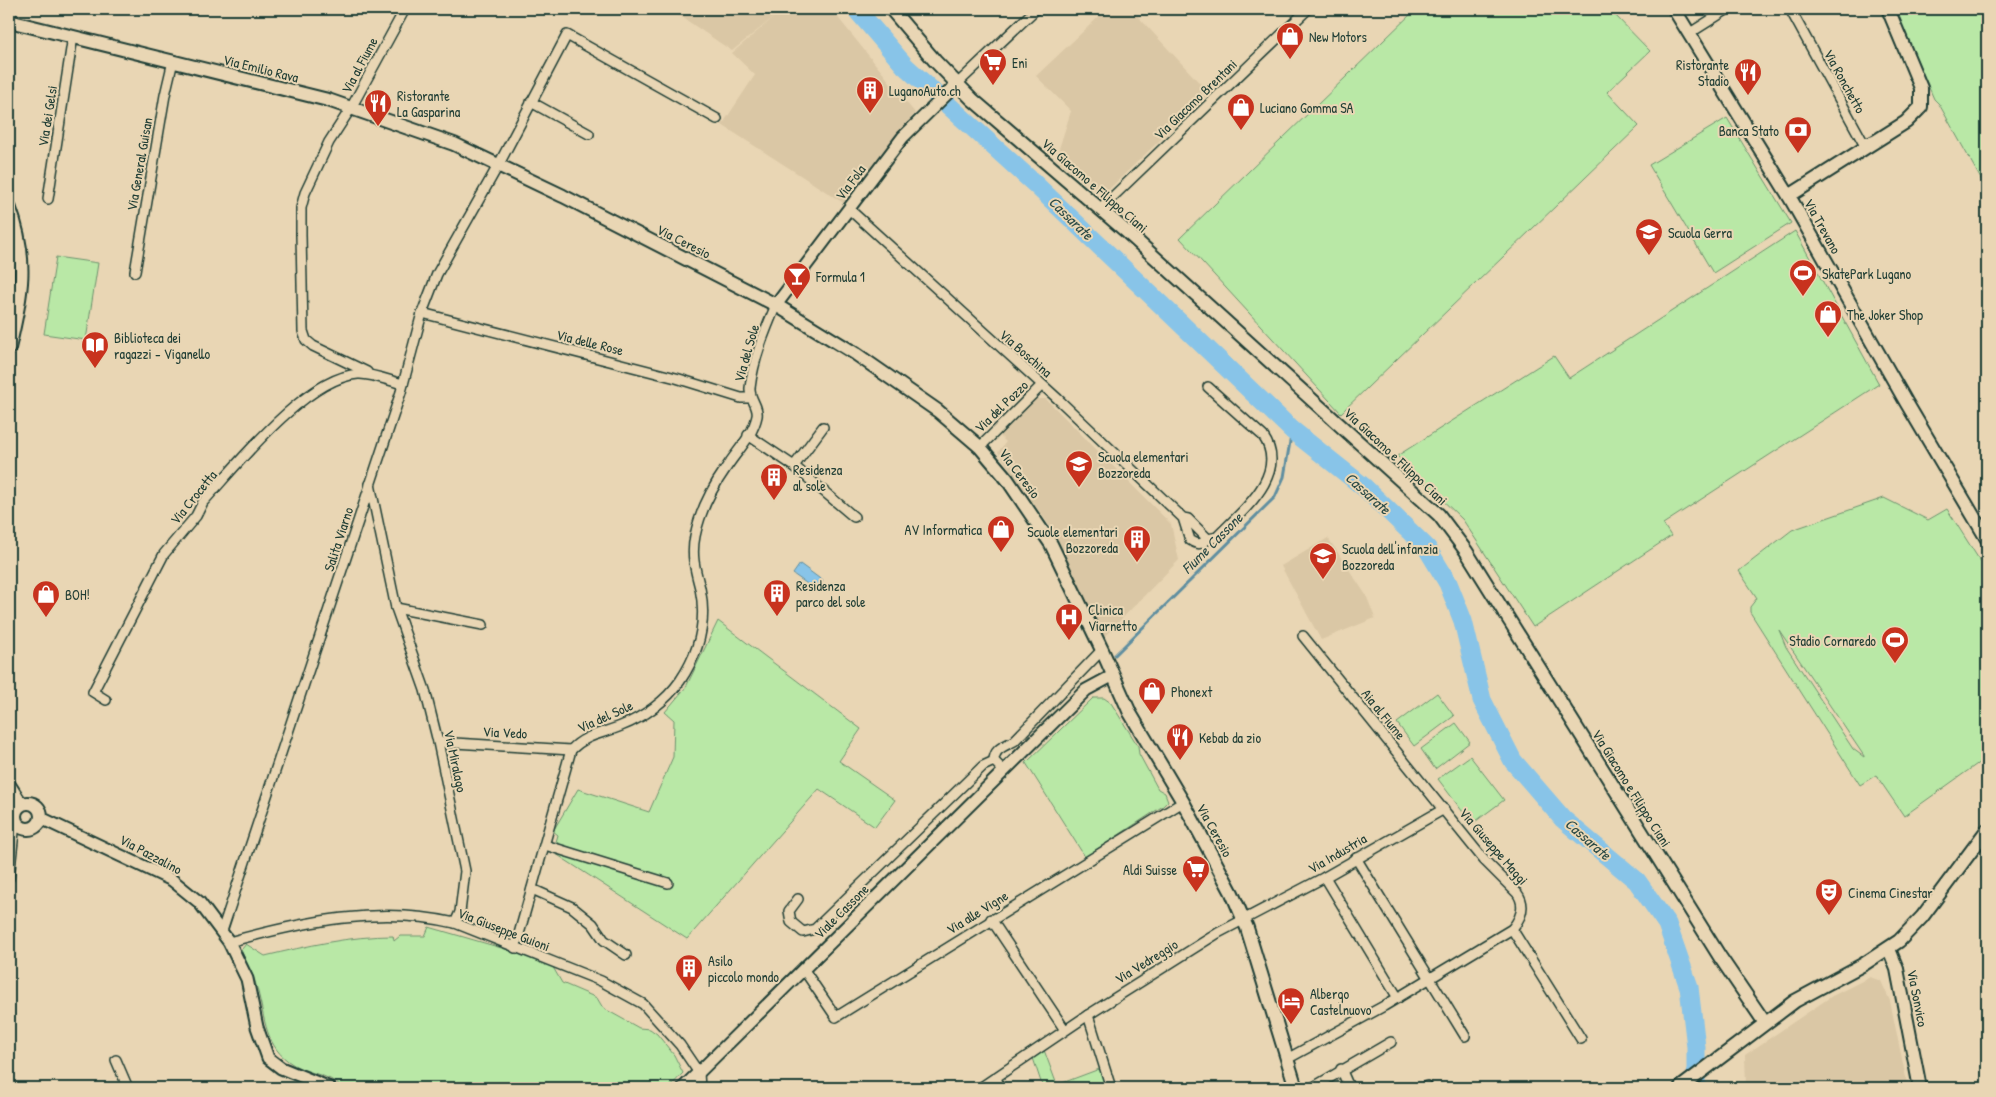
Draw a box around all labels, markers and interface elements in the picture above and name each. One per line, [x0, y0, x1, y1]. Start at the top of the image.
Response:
shop icon: New Motors [1275, 21, 1305, 60]
place label: New Motors [1309, 27, 1367, 46]
street label: Via al Fiume [336, 33, 382, 96]
street label: Via Ronchetto [1820, 46, 1870, 117]
supermarket icon: Eni [978, 47, 1008, 86]
street label: Via Emilio Rava [221, 49, 301, 87]
place label: Eni [1012, 53, 1028, 72]
street label: Via Giacomo Brentani [1149, 54, 1241, 144]
place label: Ristorante Stadio [1676, 55, 1729, 90]
restaurant icon: Ristorante Stadio [1733, 57, 1763, 96]
building icon: LuganoAuto.ch [855, 75, 885, 114]
place label: LuganoAuto.ch [889, 81, 961, 101]
street label: Via dei Gelsi [33, 84, 61, 148]
place label: Ristorante La Gasparina [397, 86, 461, 122]
restaurant icon: Ristorante La Gasparina [363, 88, 393, 127]
shop icon: Luciano Gomma SA [1226, 92, 1256, 131]
place label: Luciano Gomma SA [1260, 98, 1354, 117]
bank icon: Banca Stato [1783, 115, 1813, 154]
street label: Via General Guisan [121, 116, 157, 212]
place label: Banca Stato [1719, 121, 1779, 140]
street label: Via Giacomo e Filippo Ciani [1037, 133, 1152, 237]
street label: Via Fola [830, 160, 870, 204]
water label: Cassarate [1044, 192, 1099, 245]
street label: Via Trevano [1800, 195, 1846, 257]
school or university icon: Scuola Gerra [1634, 217, 1664, 256]
street label: Via Ceresio [654, 219, 715, 263]
place label: Scuola Gerra [1668, 223, 1733, 242]
sports icon: SkatePark Lugano [1788, 258, 1818, 297]
bar icon: Formula 1 [782, 261, 812, 300]
place label: SkatePark Lugano [1822, 264, 1912, 284]
place label: Formula 1 [815, 267, 865, 286]
shop icon: The Joker Shop [1813, 299, 1843, 338]
place label: The Joker Shop [1847, 305, 1923, 325]
street label: Via del Sole [729, 322, 763, 384]
street label: Via delle Rose [554, 324, 626, 360]
street label: Via Boschina [996, 325, 1057, 382]
place label: Biblioteca dei ragazzi - Viganello [114, 328, 210, 364]
library icon: Biblioteca dei ragazzi - Viganello [80, 330, 110, 369]
street label: Via del Pozzo [970, 375, 1032, 436]
street label: Via Giacomo e Filippo Ciani [1339, 403, 1452, 510]
street label: Via Ceresio [995, 444, 1045, 502]
place label: Scuola elementari Bozzoreda [1098, 447, 1189, 482]
school or university icon: Scuola elementari Bozzoreda [1064, 449, 1094, 488]
place label: Residenza al sole [793, 460, 843, 495]
building icon: Residenza al sole [759, 462, 789, 501]
street label: Via Crocetta [165, 466, 221, 528]
water label: Cassarate [1341, 467, 1396, 520]
street label: Salita Viarno [319, 504, 357, 573]
water label: Fiume Cassone [1177, 507, 1248, 578]
shop icon: AV Informatica [986, 514, 1016, 553]
place label: AV Informatica [905, 520, 983, 539]
place label: Scuole elementari Bozzoreda [1027, 522, 1119, 557]
building icon: Scuole elementari Bozzoreda [1122, 524, 1152, 563]
place label: Scuola dell'infanzia Bozzoreda [1342, 539, 1438, 574]
school or university icon: Scuola dell'infanzia Bozzoreda [1308, 541, 1338, 580]
place label: Residenza parco del sole [796, 576, 866, 612]
building icon: Residenza parco del sole [762, 578, 792, 617]
shop icon: BOH! [31, 579, 61, 618]
place label: BOH! [65, 585, 90, 604]
place label: Clinica Viarnetto [1088, 600, 1137, 635]
hospital icon: Clinica Viarnetto [1054, 602, 1084, 641]
sports icon: Stadio Cornaredo [1880, 625, 1910, 664]
place label: Stadio Cornaredo [1789, 631, 1876, 650]
shop icon: Phonext [1137, 676, 1167, 715]
place label: Phonext [1171, 682, 1212, 701]
street label: Aia al Fiume [1358, 685, 1411, 744]
street label: Via del Sole [574, 695, 636, 737]
street label: Via Vedo [482, 721, 528, 743]
restaurant icon: Kebab da zio [1165, 722, 1195, 761]
street label: Via Giacomo e Filippo Ciani [1587, 726, 1676, 851]
street label: Via Miralago [439, 728, 472, 794]
place label: Kebab da zio [1199, 728, 1261, 747]
street label: Via Ceresio [1193, 800, 1238, 860]
street label: Via Giuseppe Maggi [1454, 803, 1533, 889]
water label: Cassarate [1561, 813, 1616, 865]
street label: Via Industria [1304, 828, 1370, 877]
street label: Via Pazzalino [116, 830, 186, 879]
supermarket icon: Aldi Suisse [1181, 854, 1211, 893]
place label: Aldi Suisse [1123, 860, 1177, 879]
theatre icon: Cinema Cinestar [1814, 877, 1844, 916]
street label: Viale Cassone [809, 879, 873, 943]
place label: Cinema Cinestar [1848, 883, 1933, 902]
street label: Via alle Vigne [943, 885, 1012, 939]
street label: Via Giuseppe Guioni [455, 903, 553, 956]
street label: Via Vedreggio [1111, 934, 1182, 989]
place label: Asilo piccolo mondo [708, 951, 779, 987]
building icon: Asilo piccolo mondo [674, 953, 704, 992]
street label: Via Sonvico [1903, 968, 1933, 1029]
place label: Albergo Castelnuovo [1310, 984, 1372, 1019]
hotel icon: Albergo Castelnuovo [1276, 986, 1306, 1025]

